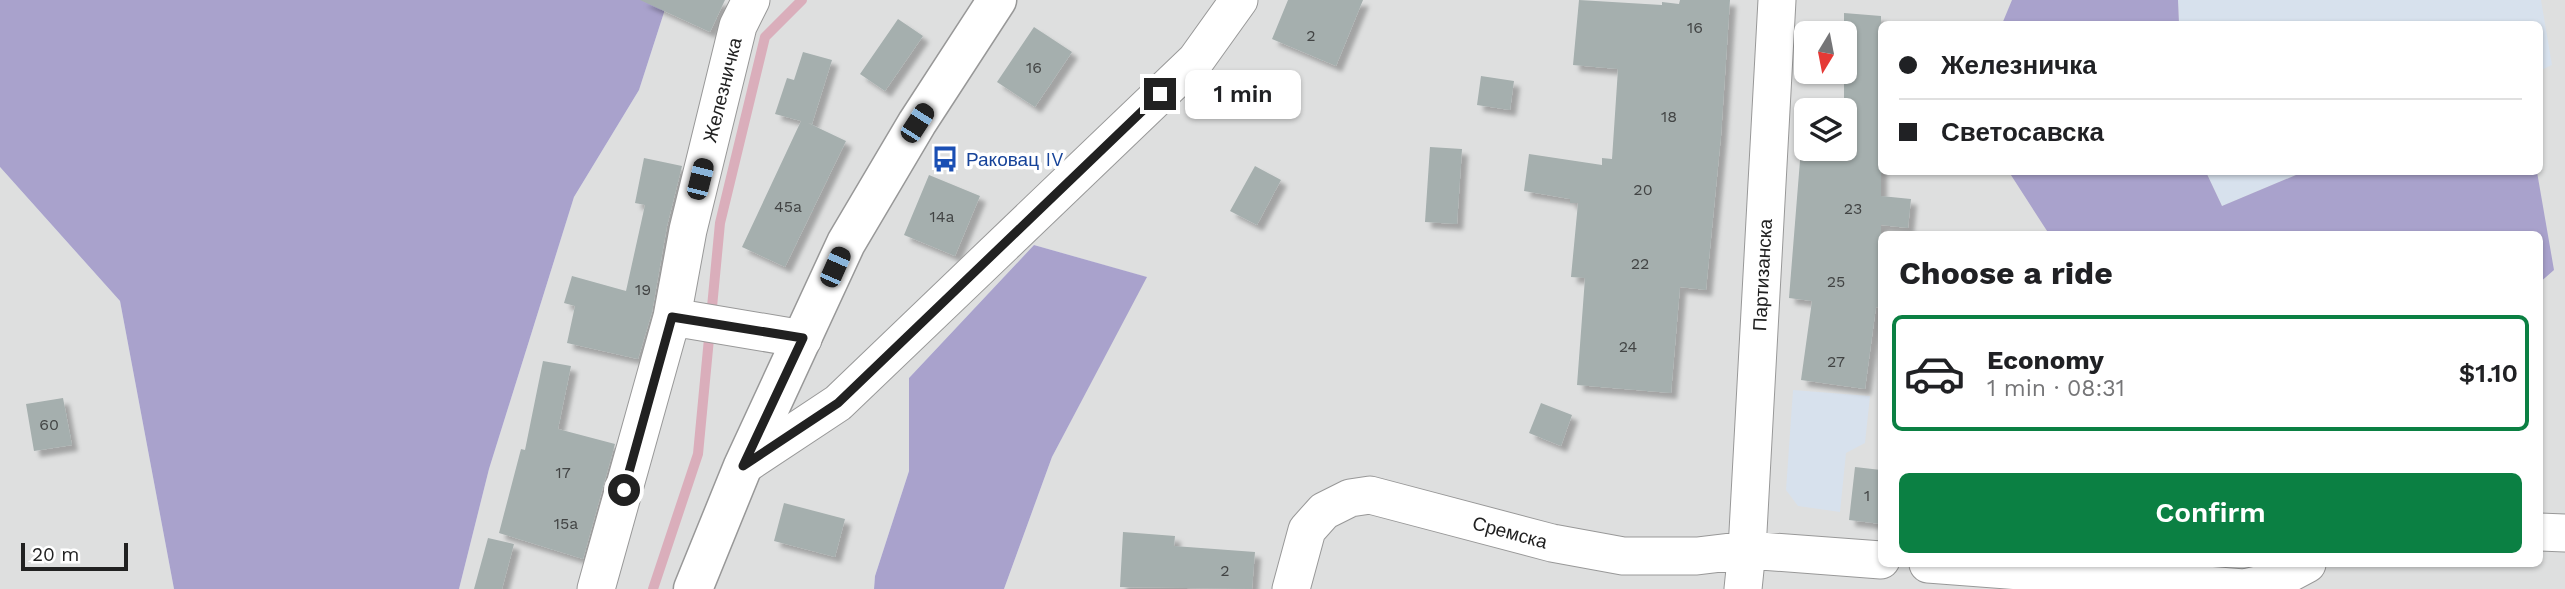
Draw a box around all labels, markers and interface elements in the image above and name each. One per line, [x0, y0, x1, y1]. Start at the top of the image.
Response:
house number: 16 [1687, 18, 1703, 37]
north arrow [1794, 21, 1857, 84]
map controls [1794, 21, 1857, 161]
house number: 2 [1306, 26, 1316, 45]
street label: Железничка [698, 35, 747, 145]
text: Железничка [1941, 50, 2097, 80]
house number: 16 [1026, 58, 1042, 77]
callout: 1 min [1184, 70, 1300, 119]
route end [1144, 78, 1176, 110]
text: 1 min [1213, 81, 1273, 108]
button: layers [1794, 98, 1857, 161]
car [897, 100, 938, 146]
house number: 18 [1661, 107, 1677, 126]
text: Светосавска [1941, 117, 2104, 147]
bus stop icon: Раковац IV [930, 144, 960, 174]
place label: Раковац IV [966, 148, 1063, 171]
car [685, 156, 716, 202]
house number: 20 [1633, 180, 1653, 199]
house number: 45a [774, 197, 802, 216]
house number: 23 [1844, 199, 1862, 218]
house number: 14a [929, 207, 955, 226]
street label: Партизанска [1748, 218, 1777, 332]
car [817, 244, 854, 290]
house number: 22 [1631, 254, 1649, 273]
text: Choose a ride [1899, 254, 2113, 292]
house number: 25 [1827, 272, 1845, 291]
house number: 19 [635, 280, 651, 299]
house number: 24 [1619, 337, 1638, 356]
icon: car [1903, 342, 1966, 405]
text: Economy [1987, 345, 2104, 375]
house number: 27 [1827, 352, 1845, 371]
text: $1.10 [2459, 358, 2518, 388]
text: 1 min · 08:31 [1987, 375, 2125, 402]
house number: 60 [39, 415, 59, 434]
house number: 17 [555, 463, 571, 482]
button: Confirm [1899, 473, 2522, 553]
route start [608, 474, 640, 506]
house number: 1 [1864, 486, 1870, 505]
street label: Сремска [1470, 511, 1550, 554]
house number: 15a [554, 514, 578, 533]
scale bar [21, 540, 128, 572]
text: 20 m [32, 543, 79, 566]
house number: 2 [1220, 561, 1230, 580]

